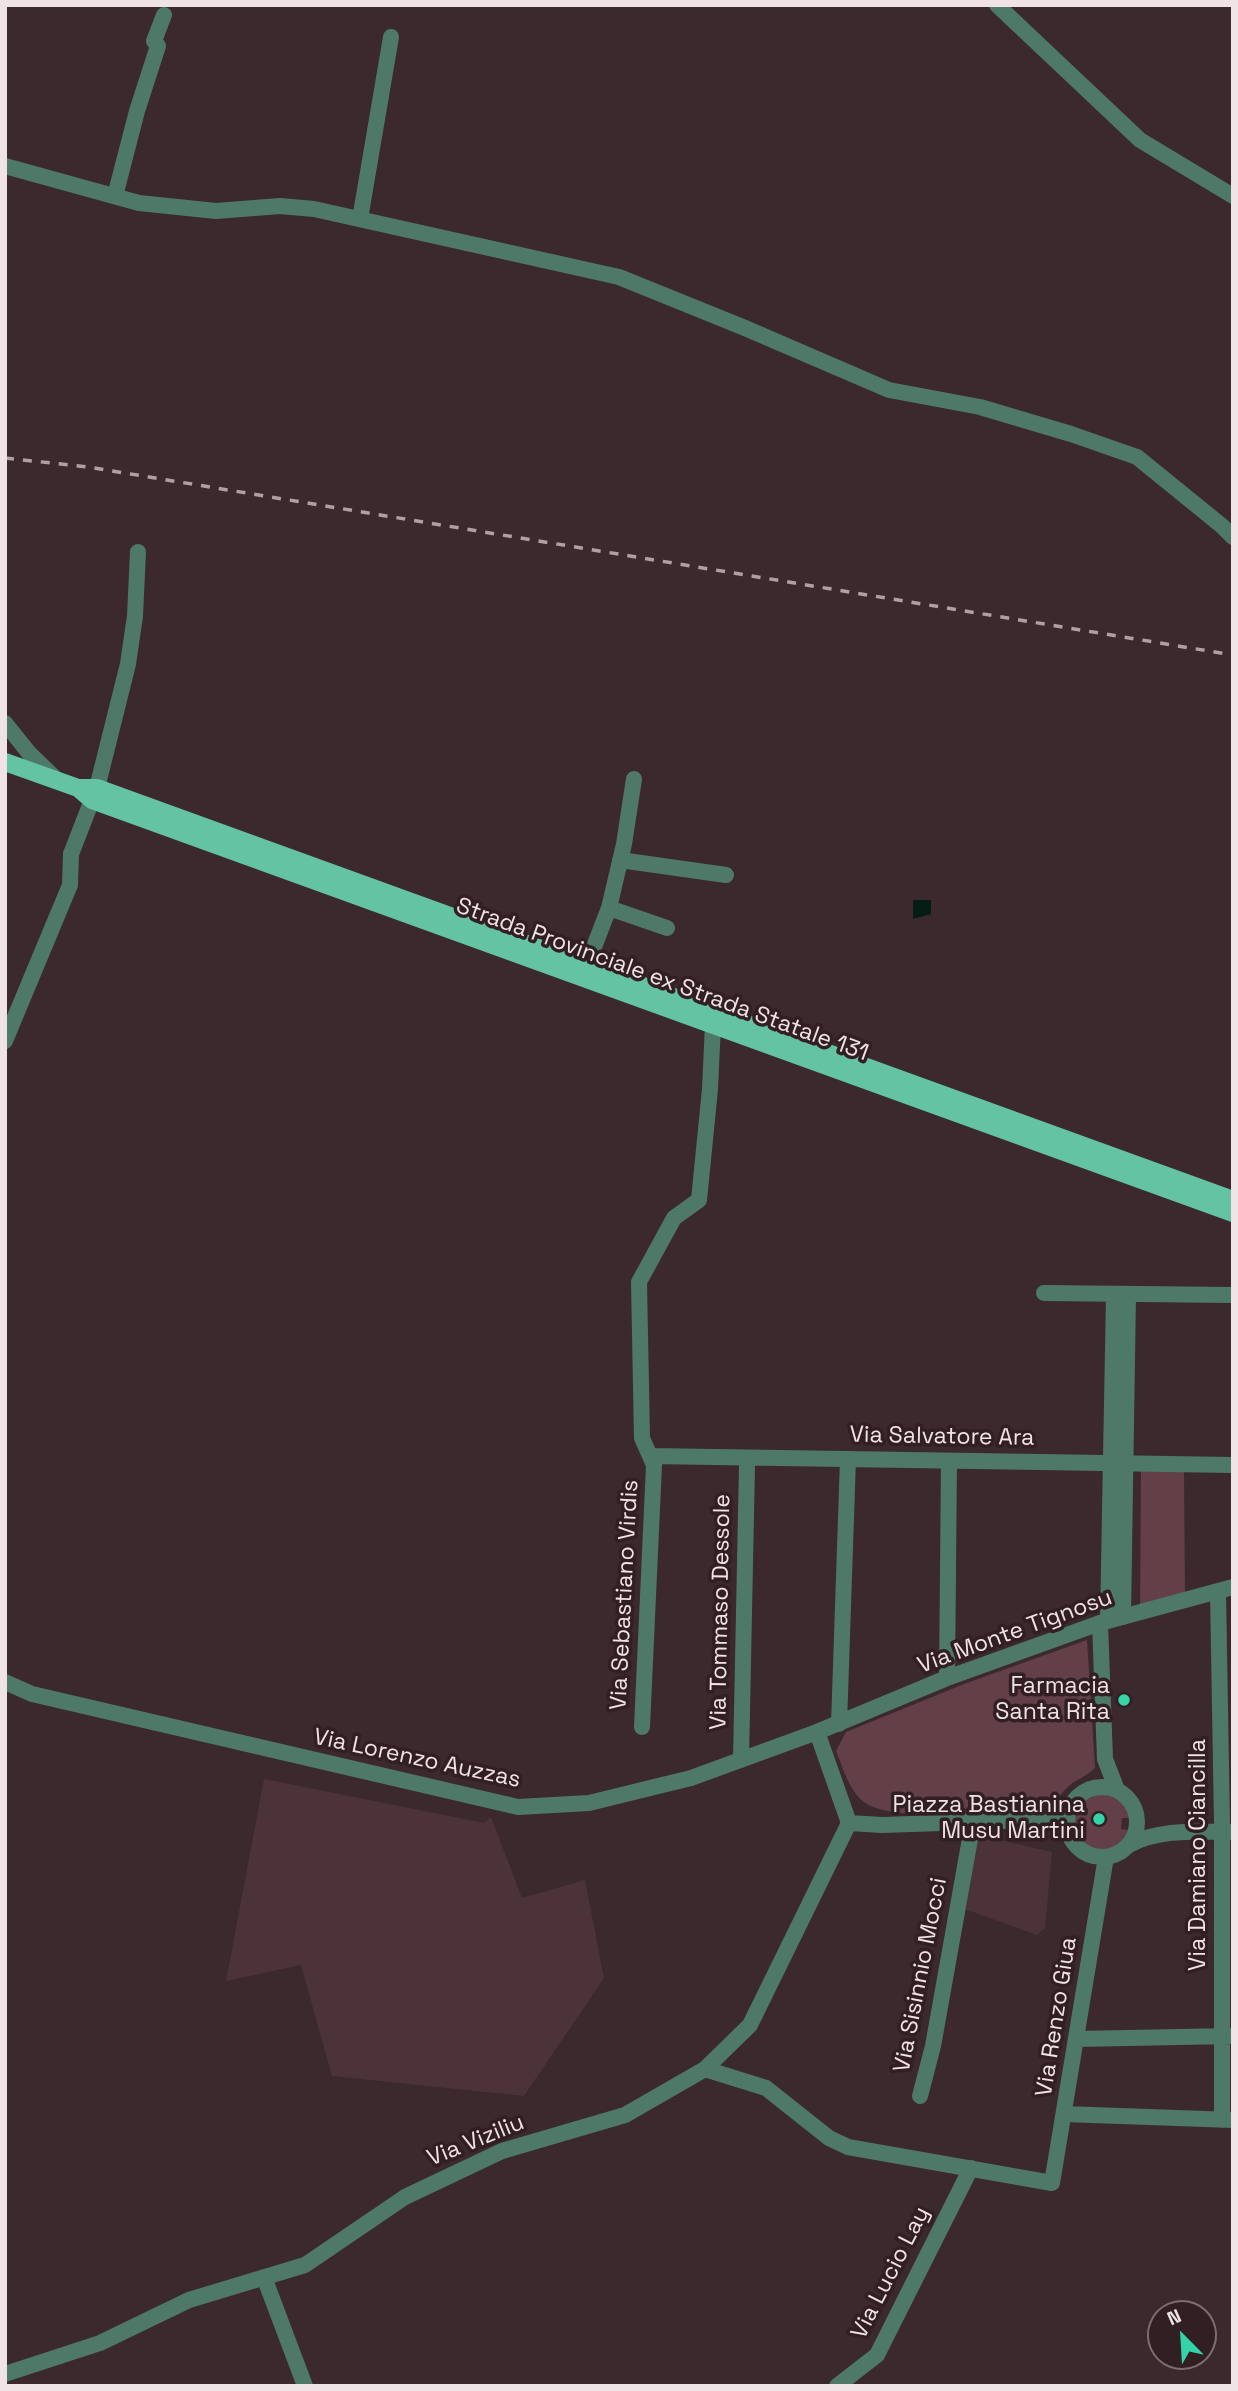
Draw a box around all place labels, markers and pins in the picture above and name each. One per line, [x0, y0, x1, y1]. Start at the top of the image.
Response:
place label: Farmacia Santa Rita [995, 1673, 1110, 1727]
marker: Farmacia Santa Rita [1116, 1692, 1132, 1708]
place label: Piazza Bastianina Musu Martini [893, 1792, 1085, 1846]
marker: Piazza Bastianina Musu Martini [1091, 1811, 1107, 1827]

